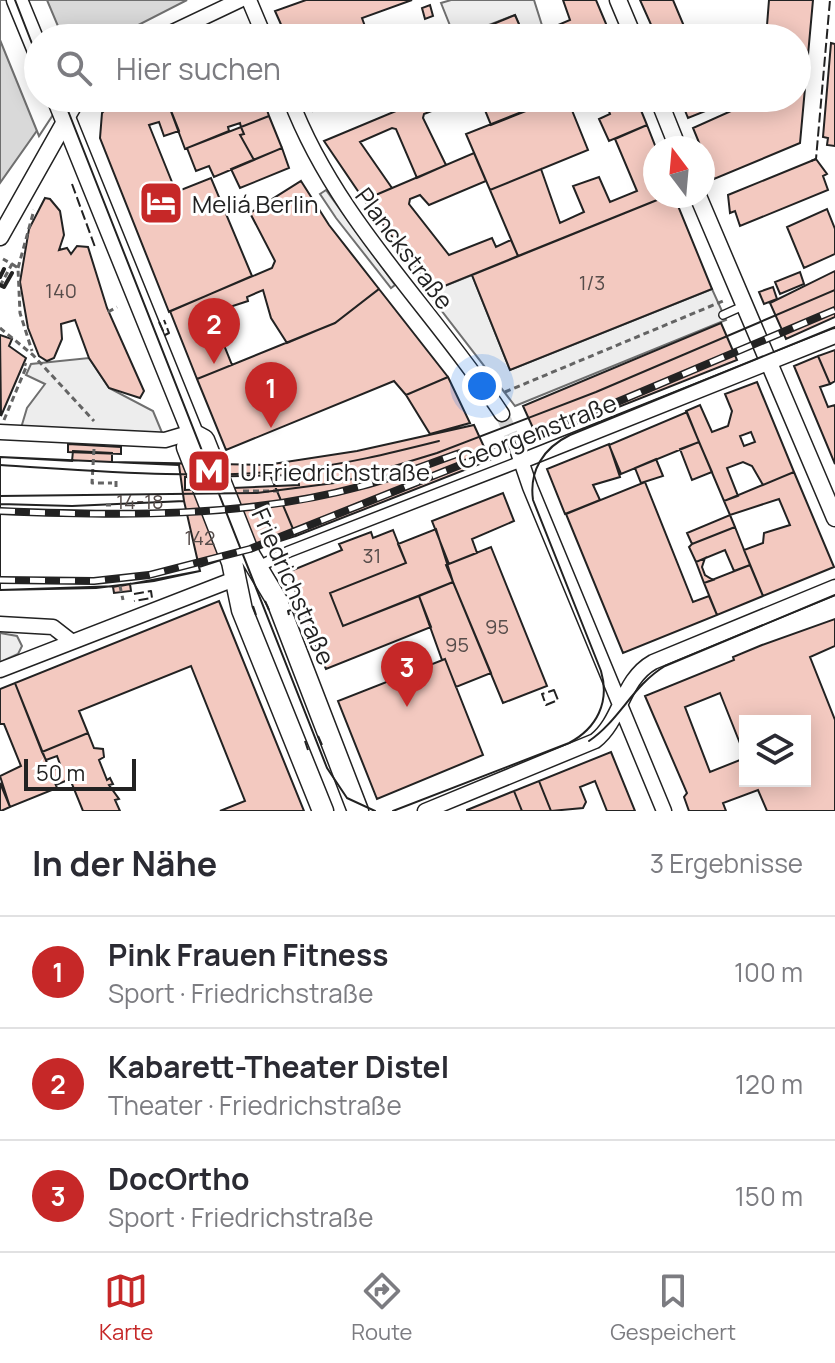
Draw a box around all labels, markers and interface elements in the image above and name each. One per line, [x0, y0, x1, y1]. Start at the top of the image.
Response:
search box [24, 24, 811, 112]
icon: search [52, 46, 96, 90]
text: Hier suchen [116, 48, 281, 89]
north arrow [643, 136, 715, 208]
hotel icon: Meliá Berlin [137, 179, 185, 227]
street label: Planckstraße [348, 180, 462, 316]
place label: Meliá Berlin [192, 187, 318, 220]
house number: 1/3 [579, 269, 605, 296]
house number: 140 [45, 277, 77, 304]
pin: 2 [188, 298, 240, 364]
pin: 1 [245, 362, 297, 428]
your location [462, 366, 502, 406]
street label: Georgenstraße [453, 386, 621, 476]
metro station icon: U Friedrichstraße [185, 447, 233, 495]
place label: U Friedrichstraße [240, 455, 430, 488]
house number: 14-18 [116, 488, 164, 515]
street label: Friedrichstraße [245, 502, 343, 670]
house number: 142 [185, 524, 216, 551]
house number: 31 [363, 542, 381, 569]
house number: 95 [485, 613, 509, 640]
house number: 95 [445, 631, 469, 658]
pin: 3 [381, 641, 433, 707]
map controls [739, 715, 811, 787]
button: layers [739, 715, 811, 787]
scale bar [24, 755, 136, 791]
text: 50 m [36, 758, 85, 788]
text: In der Nähe [32, 840, 217, 886]
text: 3 Ergebnisse [650, 845, 803, 881]
text: Pink Frauen Fitness [108, 934, 388, 975]
text: 1 [52, 954, 64, 990]
text: 100 m [734, 954, 803, 990]
text: Sport · Friedrichstraße [108, 975, 373, 1011]
text: Kabarett-Theater Distel [108, 1046, 449, 1087]
text: 2 [50, 1066, 66, 1102]
text: 120 m [735, 1066, 803, 1102]
text: Theater · Friedrichstraße [108, 1087, 402, 1123]
text: DocOrtho [108, 1158, 250, 1199]
text: 3 [50, 1178, 66, 1214]
text: 150 m [735, 1178, 803, 1214]
text: Sport · Friedrichstraße [108, 1199, 373, 1235]
tab: Karte [99, 1269, 153, 1347]
tab: Route [351, 1269, 412, 1347]
tab: Gespeichert [610, 1269, 736, 1347]

